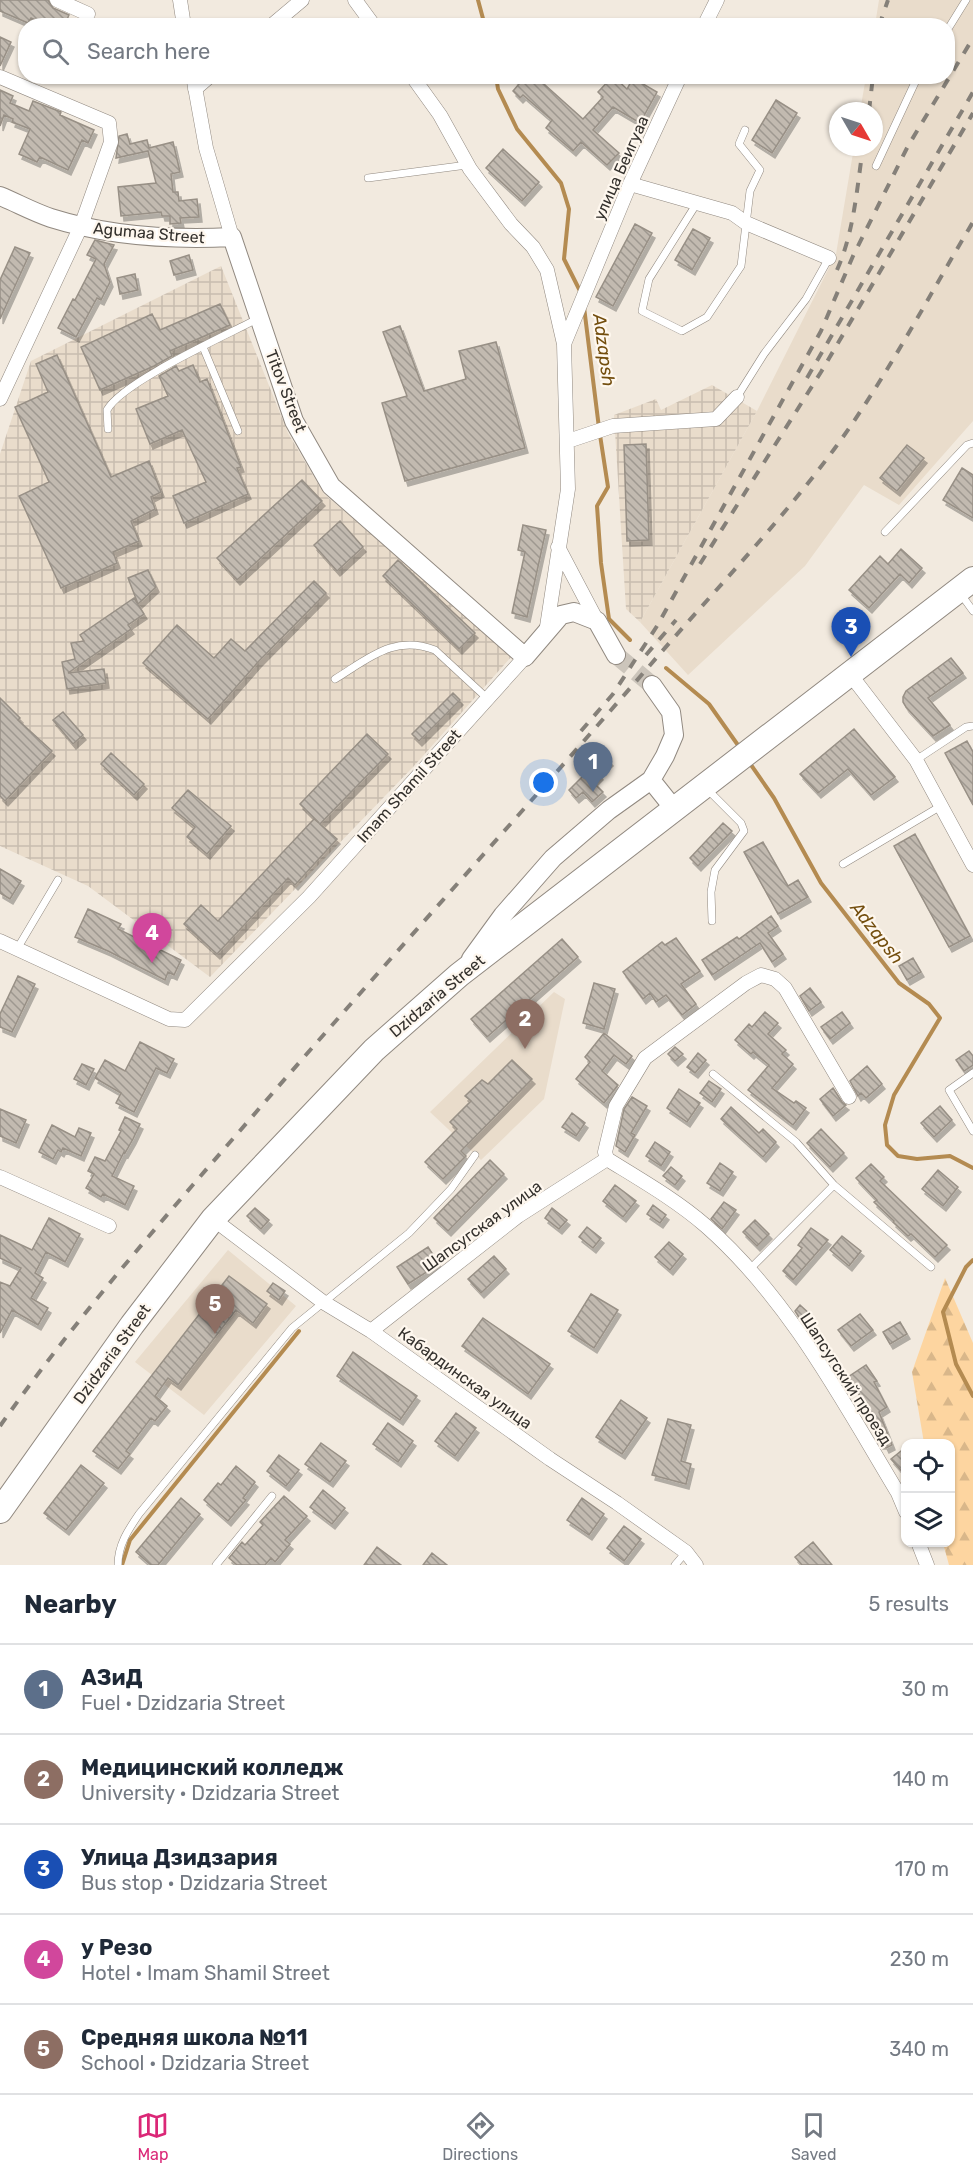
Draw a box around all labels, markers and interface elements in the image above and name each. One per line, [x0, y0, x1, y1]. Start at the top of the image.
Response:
search box [18, 18, 955, 84]
icon: search [39, 35, 72, 68]
text: Search here [87, 38, 210, 65]
north arrow [829, 102, 883, 156]
street label: улица Беигуаа [590, 113, 652, 223]
street label: Agumaa Street [92, 219, 206, 247]
water label: Adzapsh [588, 311, 620, 388]
street label: Titov Street [262, 347, 310, 435]
pin: 3 [832, 608, 870, 657]
street label: Imam Shamil Street [353, 725, 465, 847]
pin: 1 [574, 742, 612, 792]
your location [529, 768, 558, 797]
water label: Adzapsh [845, 897, 908, 969]
pin: 4 [132, 914, 172, 963]
street label: Dzidzaria Street [386, 951, 488, 1041]
pin: 2 [506, 1000, 544, 1049]
street label: Шапсугская улица [419, 1176, 545, 1276]
pin: 5 [196, 1284, 234, 1334]
street label: Dzidzaria Street [69, 1300, 155, 1408]
street label: Шапсугский проезд [796, 1309, 896, 1449]
street label: Кабардинская улица [394, 1323, 536, 1433]
map controls [901, 1439, 955, 1547]
button: locate [901, 1439, 955, 1493]
button: layers [901, 1493, 955, 1547]
text: Nearby [24, 1589, 117, 1620]
text: 5 results [868, 1592, 949, 1616]
text: АЗиД [81, 1664, 143, 1691]
text: 1 [39, 1677, 48, 1701]
text: 30 m [902, 1677, 949, 1701]
text: Fuel · Dzidzaria Street [81, 1691, 285, 1715]
text: Медицинский колледж [81, 1754, 344, 1781]
text: 2 [37, 1767, 50, 1791]
text: 140 m [893, 1767, 949, 1791]
text: University · Dzidzaria Street [81, 1781, 339, 1805]
text: Улица Дзидзария [81, 1844, 278, 1871]
text: 3 [37, 1857, 50, 1881]
text: 170 m [895, 1857, 949, 1881]
text: Bus stop · Dzidzaria Street [81, 1871, 327, 1895]
text: у Резо [81, 1934, 152, 1961]
text: 4 [37, 1947, 50, 1971]
text: 230 m [890, 1947, 949, 1971]
text: Hotel · Imam Shamil Street [81, 1961, 330, 1985]
text: Средняя школа №11 [81, 2024, 308, 2051]
text: 5 [37, 2037, 50, 2061]
text: 340 m [889, 2037, 949, 2061]
text: School · Dzidzaria Street [81, 2051, 309, 2075]
tab: Map [136, 2109, 169, 2164]
tab: Directions [442, 2109, 518, 2164]
tab: Saved [791, 2109, 837, 2164]

